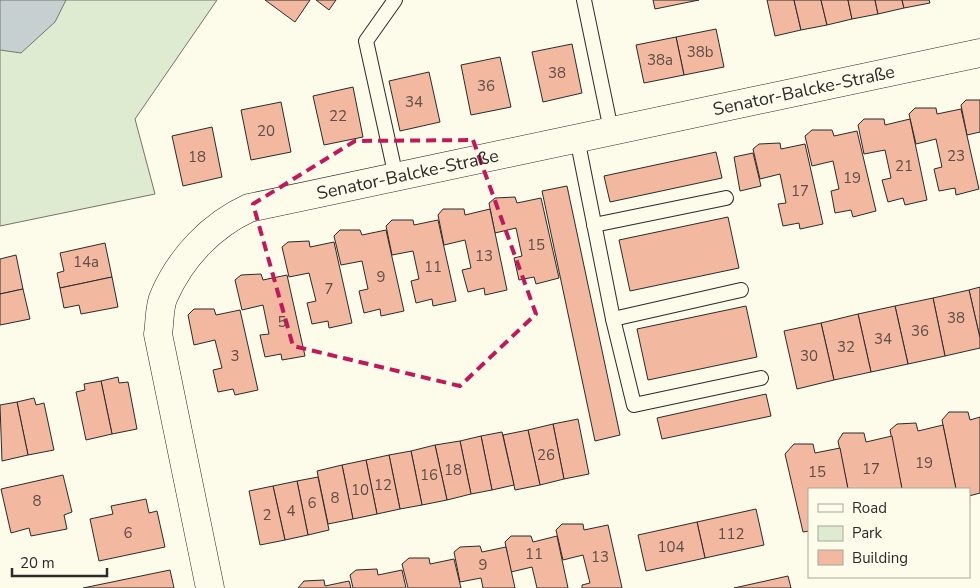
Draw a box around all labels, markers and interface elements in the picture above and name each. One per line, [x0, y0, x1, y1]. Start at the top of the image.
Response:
house number: 38b [687, 42, 714, 62]
house number: 38a [647, 50, 673, 70]
street label: Senator-Balcke-Straße [711, 59, 897, 121]
house number: 38 [548, 63, 566, 83]
house number: 36 [477, 76, 495, 96]
house number: 34 [405, 92, 423, 112]
house number: 22 [329, 106, 347, 126]
house number: 20 [257, 121, 275, 141]
street label: Senator-Balcke-Straße [314, 143, 501, 205]
house number: 23 [947, 146, 965, 166]
house number: 18 [188, 147, 206, 167]
house number: 21 [895, 156, 913, 176]
house number: 19 [843, 168, 861, 188]
house number: 17 [791, 181, 809, 201]
house number: 15 [527, 235, 545, 255]
house number: 13 [475, 246, 493, 266]
house number: 14a [73, 252, 99, 272]
house number: 11 [424, 257, 442, 277]
house number: 9 [376, 267, 386, 287]
house number: 7 [324, 279, 334, 299]
house number: 38 [947, 308, 965, 328]
house number: 5 [277, 312, 287, 332]
house number: 36 [911, 321, 929, 341]
house number: 34 [874, 329, 892, 349]
house number: 32 [837, 337, 855, 357]
house number: 3 [230, 346, 240, 366]
house number: 30 [800, 346, 818, 366]
house number: 26 [537, 445, 555, 465]
house number: 19 [915, 453, 933, 473]
house number: 17 [862, 459, 880, 479]
house number: 18 [444, 460, 462, 480]
house number: 15 [808, 462, 826, 482]
house number: 16 [420, 465, 438, 485]
house number: 12 [374, 475, 392, 495]
house number: 10 [351, 480, 369, 500]
house number: 8 [330, 488, 340, 508]
legend [808, 488, 970, 578]
house number: 8 [32, 491, 42, 511]
house number: 6 [307, 493, 317, 513]
text: Road [852, 498, 887, 518]
house number: 4 [286, 501, 296, 521]
house number: 2 [262, 505, 272, 525]
house number: 6 [123, 523, 133, 543]
text: Park [852, 523, 882, 543]
house number: 112 [717, 524, 745, 544]
house number: 104 [657, 537, 685, 557]
house number: 11 [525, 544, 543, 564]
scale bar [12, 546, 108, 578]
house number: 13 [591, 547, 609, 567]
text: Building [852, 548, 908, 568]
text: 20 m [20, 553, 55, 573]
house number: 9 [478, 555, 488, 575]

